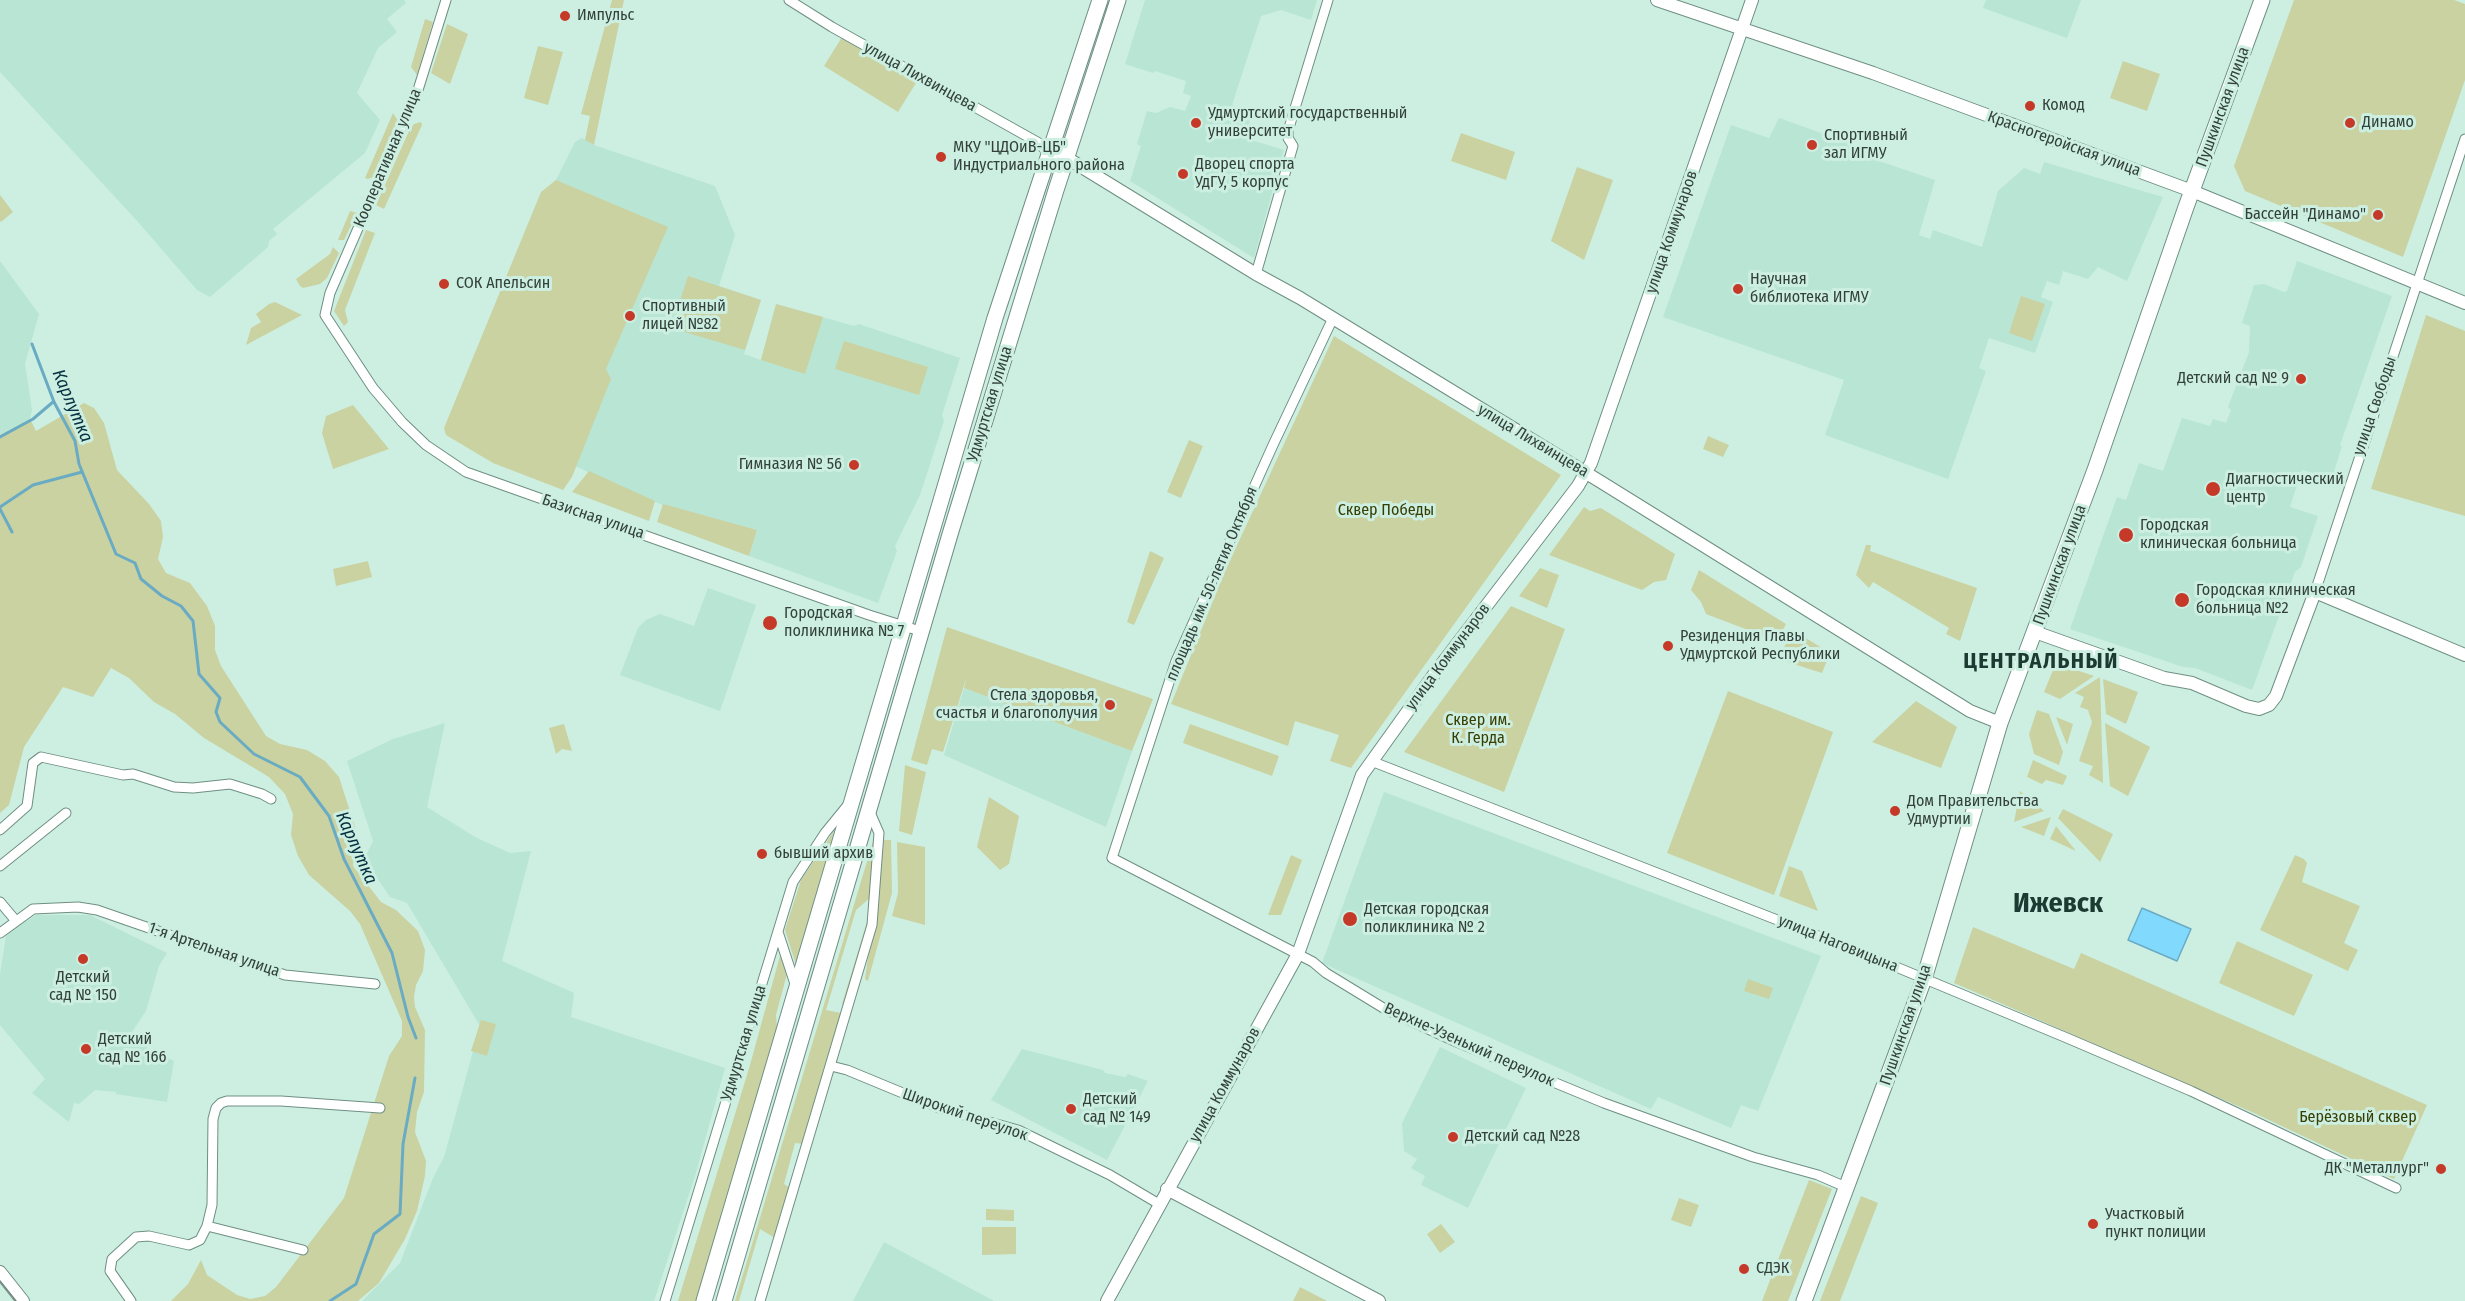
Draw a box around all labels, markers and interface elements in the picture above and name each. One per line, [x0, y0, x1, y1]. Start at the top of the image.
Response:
place label: Импульс [577, 6, 634, 26]
marker: Импульс [558, 9, 572, 23]
street label: улица Лихвинцева [860, 38, 980, 116]
street label: Пушкинская улица [2192, 44, 2254, 170]
street label: Кооперативная улица [350, 86, 426, 230]
place label: Комод [2042, 96, 2085, 116]
marker: Комод [2023, 99, 2037, 113]
place label: Удмуртский государственный университет [1208, 104, 1407, 142]
street label: Красногеройская улица [1985, 107, 2143, 181]
place label: Динамо [2362, 113, 2414, 133]
marker: Удмуртский государственный университет [1189, 116, 1203, 130]
marker: Динамо [2343, 116, 2357, 130]
place label: Спортивный зал ИГМУ [1824, 126, 1908, 164]
place label: МКУ "ЦДОиВ-ЦБ" Индустриального района [953, 138, 1125, 176]
marker: Спортивный зал ИГМУ [1805, 138, 1819, 152]
marker: МКУ "ЦДОиВ-ЦБ" Индустриального района [934, 150, 948, 164]
place label: Дворец спорта УдГУ, 5 корпус [1195, 155, 1295, 193]
marker: Дворец спорта УдГУ, 5 корпус [1176, 167, 1190, 181]
street label: улица Коммунаров [1642, 168, 1702, 296]
place label: Бассейн "Динамо" [2245, 205, 2366, 225]
marker: Бассейн "Динамо" [2371, 208, 2385, 222]
place label: Научная библиотека ИГМУ [1750, 270, 1868, 308]
place label: СОК Апельсин [456, 274, 550, 294]
marker: СОК Апельсин [437, 277, 451, 291]
marker: Научная библиотека ИГМУ [1731, 282, 1745, 296]
place label: Спортивный лицей №82 [642, 297, 726, 335]
marker: Спортивный лицей №82 [623, 309, 637, 323]
street label: Удмуртская улица [963, 344, 1017, 464]
street label: улица Свободы [2349, 354, 2401, 458]
water label: Карлутка [47, 366, 97, 446]
place label: Детский сад № 9 [2177, 369, 2289, 389]
marker: Детский сад № 9 [2294, 372, 2308, 386]
street label: улица Лихвинцева [1474, 400, 1592, 482]
place label: Гимназия № 56 [739, 455, 842, 475]
marker: Гимназия № 56 [847, 458, 861, 472]
place label: Диагностический центр [2226, 470, 2344, 508]
marker: Диагностический центр [2204, 480, 2222, 498]
street label: площадь им. 50-летия Октября [1162, 484, 1262, 684]
street label: Базисная улица [539, 491, 647, 543]
park label: Сквер Победы [1338, 501, 1434, 521]
street label: Пушкинская улица [2029, 502, 2091, 628]
place label: Городская клиническая больница [2140, 516, 2297, 554]
marker: Городская клиническая больница [2117, 526, 2135, 544]
place label: Городская клиническая больница №2 [2196, 581, 2356, 619]
marker: Городская клиническая больница №2 [2173, 591, 2191, 609]
street label: улица Коммунаров [1402, 600, 1494, 714]
place label: Городская поликлиника № 7 [784, 604, 904, 642]
marker: Городская поликлиника № 7 [761, 614, 779, 632]
place label: Резиденция Главы Удмуртской Республики [1680, 627, 1840, 665]
marker: Резиденция Главы Удмуртской Республики [1661, 639, 1675, 653]
district label: ЦЕНТРАЛЬНЫЙ [1963, 649, 2119, 675]
place label: Стела здоровья, счастья и благополучия [936, 686, 1098, 724]
marker: Стела здоровья, счастья и благополучия [1103, 698, 1117, 712]
park label: Сквер им. К. Герда [1445, 711, 1511, 749]
place label: Дом Правительства Удмуртии [1907, 792, 2039, 830]
marker: Дом Правительства Удмуртии [1888, 804, 1902, 818]
water label: Карлутка [330, 808, 382, 888]
place label: бывший архив [774, 844, 873, 864]
marker: бывший архив [755, 847, 769, 861]
district label: Ижевск [2013, 887, 2103, 921]
place label: Детская городская поликлиника № 2 [1364, 900, 1489, 938]
marker: Детская городская поликлиника № 2 [1341, 910, 1359, 928]
street label: улица Наговицына [1775, 911, 1901, 977]
street label: 1-я Артельная улица [146, 918, 282, 982]
marker: Детский сад № 150 [76, 952, 90, 966]
street label: Пушкинская улица [1876, 962, 1936, 1088]
place label: Детский сад № 150 [49, 968, 117, 1006]
street label: Удмуртская улица [717, 983, 771, 1103]
street label: Верхне-Узенький переулок [1381, 999, 1557, 1091]
street label: улица Коммунаров [1185, 1024, 1265, 1146]
place label: Детский сад № 166 [98, 1030, 166, 1068]
marker: Детский сад № 166 [79, 1042, 93, 1056]
street label: Широкий переулок [900, 1085, 1030, 1145]
place label: Детский сад № 149 [1083, 1090, 1151, 1128]
marker: Детский сад № 149 [1064, 1102, 1078, 1116]
park label: Берёзовый сквер [2299, 1108, 2417, 1128]
place label: Детский сад №28 [1465, 1127, 1580, 1147]
marker: Детский сад №28 [1446, 1130, 1460, 1144]
place label: ДК "Металлург" [2325, 1159, 2429, 1179]
marker: ДК "Металлург" [2434, 1162, 2448, 1176]
place label: Участковый пункт полиции [2105, 1205, 2206, 1243]
marker: Участковый пункт полиции [2086, 1217, 2100, 1231]
place label: СДЭК [1756, 1259, 1789, 1279]
marker: СДЭК [1737, 1262, 1751, 1276]

